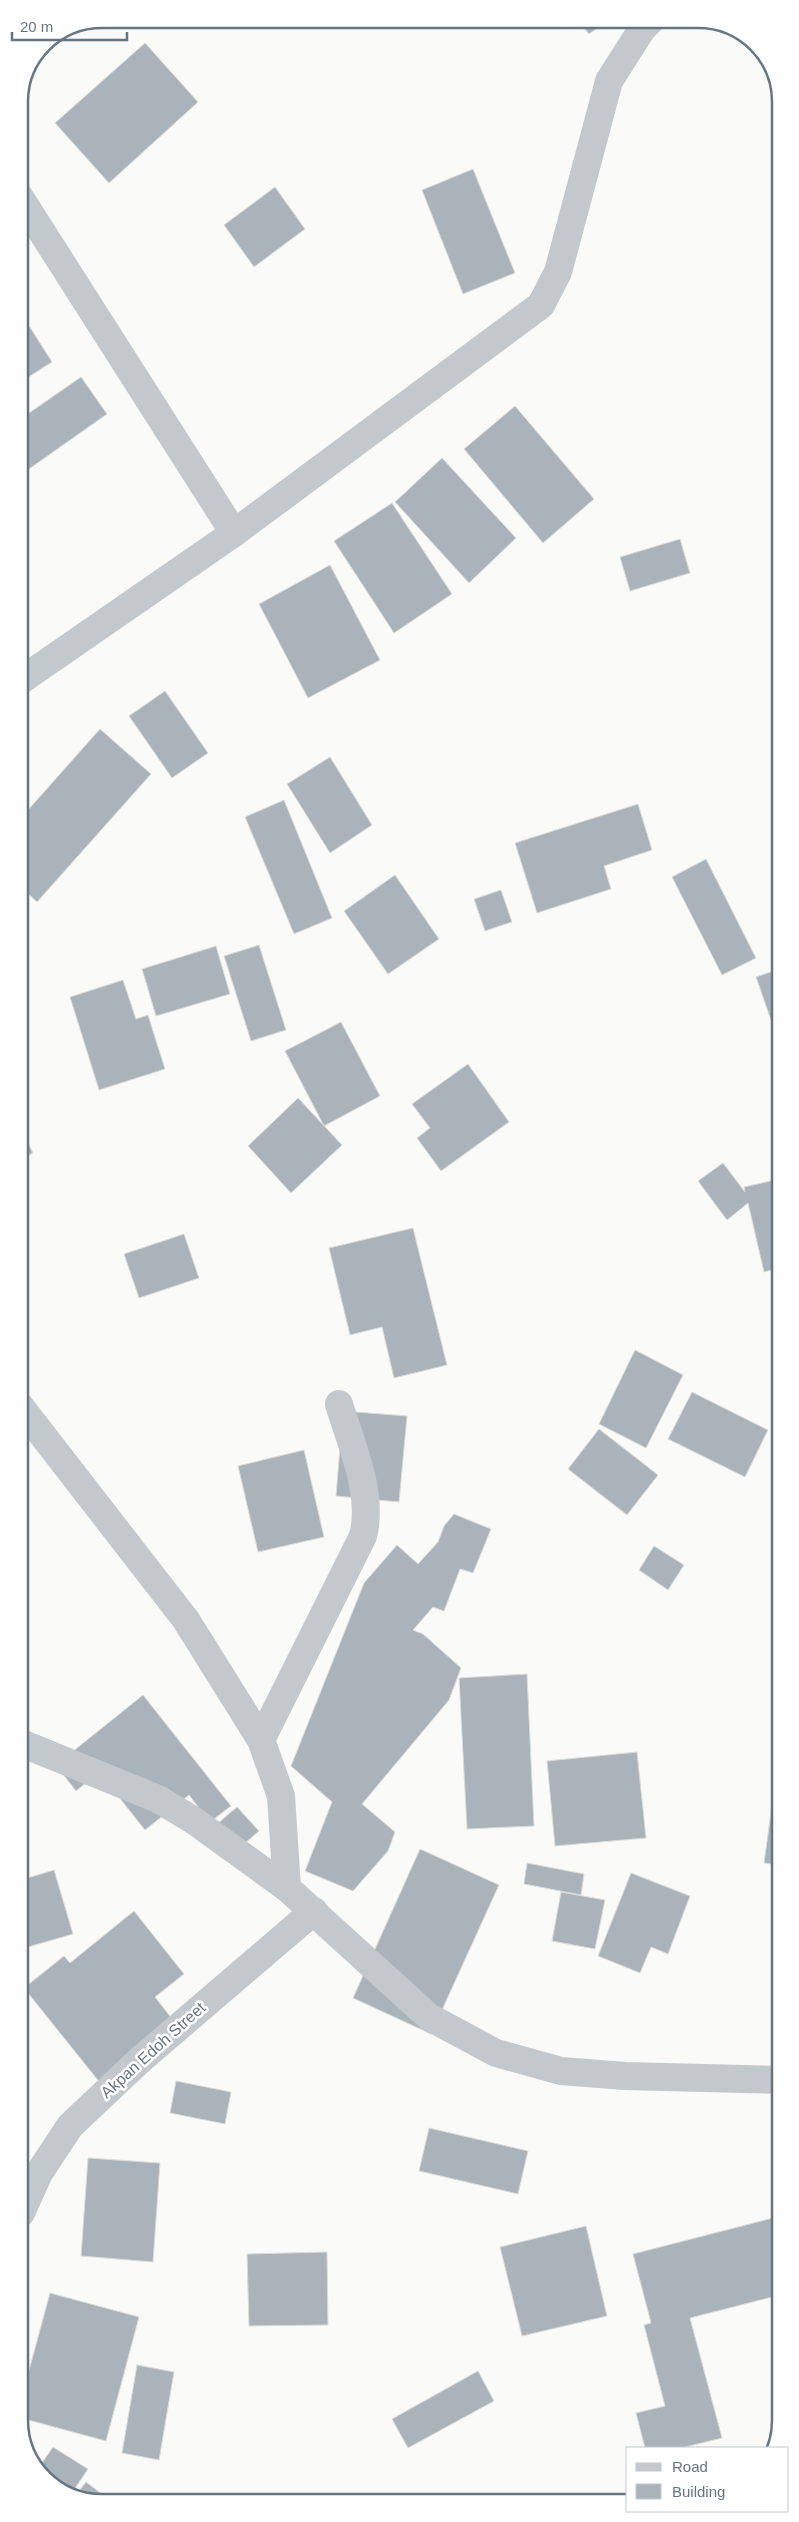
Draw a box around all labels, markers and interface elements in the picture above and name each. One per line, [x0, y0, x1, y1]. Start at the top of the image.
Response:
scale bar [12, 10, 128, 42]
text: 20 m [20, 18, 53, 35]
street label: Akpan Edoh Street [97, 1998, 209, 2101]
legend [626, 2447, 789, 2512]
text: Road [672, 2458, 708, 2475]
text: Building [672, 2483, 725, 2500]

